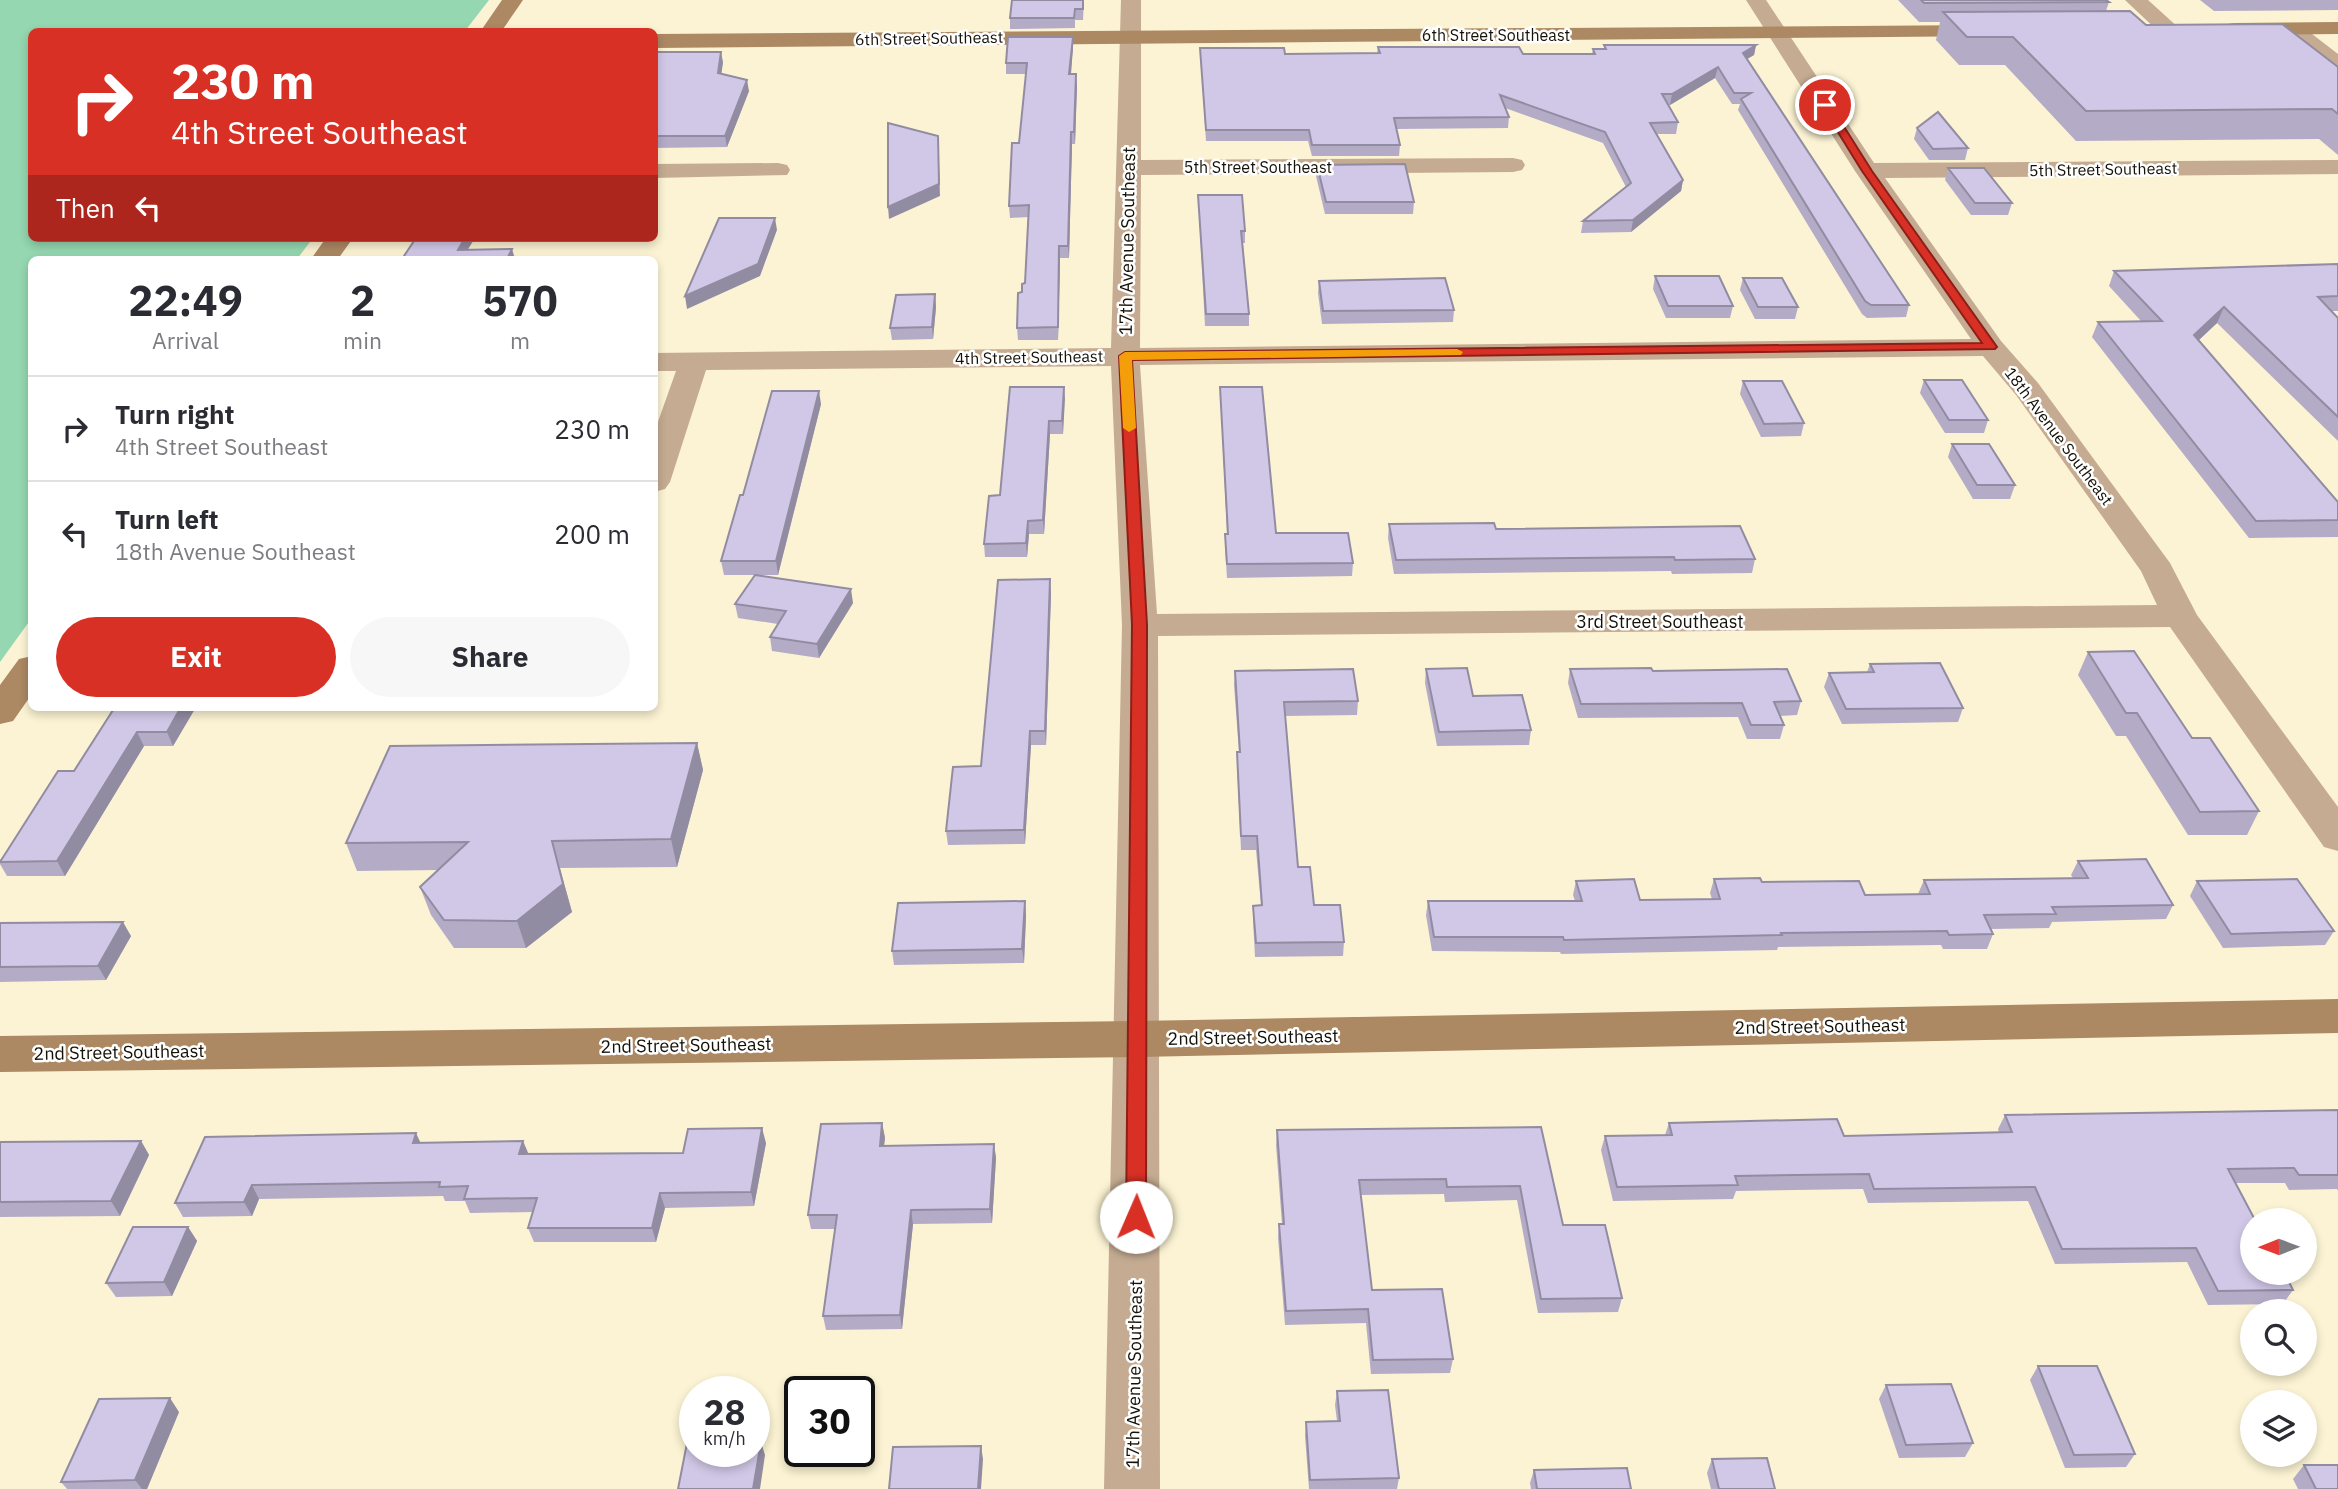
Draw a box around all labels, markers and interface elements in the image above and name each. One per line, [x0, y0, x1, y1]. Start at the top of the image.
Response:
street label: 6th Street Southeast [1422, 25, 1570, 45]
street label: 6th Street Southeast [855, 27, 1003, 49]
text: 230 m [171, 49, 315, 112]
icon: right [56, 56, 147, 147]
pin [1795, 75, 1855, 135]
icon: arrive [1806, 86, 1844, 124]
text: 4th Street Southeast [171, 111, 468, 153]
street label: 17th Avenue Southeast [1114, 147, 1140, 335]
street label: 5th Street Southeast [1184, 157, 1332, 177]
street label: 5th Street Southeast [2029, 158, 2177, 180]
icon: left [129, 189, 167, 227]
text: Then [56, 191, 115, 225]
text: 22:49 [128, 273, 243, 328]
text: 2 [350, 273, 375, 328]
text: 570 [482, 273, 558, 328]
text: Arrival [152, 325, 219, 355]
text: min [343, 325, 382, 355]
text: m [510, 325, 530, 355]
street label: 4th Street Southeast [955, 346, 1103, 368]
street label: 18th Avenue Southeast [2001, 363, 2117, 509]
text: Turn right [115, 397, 234, 431]
icon: right [56, 410, 94, 448]
text: 230 m [554, 412, 630, 446]
text: 4th Street Southeast [115, 431, 328, 461]
text: Turn left [115, 502, 218, 536]
icon: left [56, 515, 94, 553]
text: 200 m [554, 517, 630, 551]
text: 18th Avenue Southeast [115, 536, 356, 566]
street label: 3rd Street Southeast [1576, 610, 1744, 633]
button: Exit [56, 617, 336, 697]
button: Share [350, 617, 630, 697]
street label: 2nd Street Southeast [1734, 1013, 1906, 1039]
street label: 2nd Street Southeast [1167, 1024, 1339, 1050]
street label: 2nd Street Southeast [600, 1032, 772, 1058]
street label: 2nd Street Southeast [33, 1039, 205, 1065]
position arrow [1099, 1180, 1173, 1254]
north arrow [2240, 1208, 2317, 1284]
map controls [2240, 1208, 2317, 1467]
street label: 17th Avenue Southeast [1121, 1280, 1147, 1468]
button: search [2240, 1299, 2317, 1376]
speed limit sign: 30 [784, 1376, 875, 1467]
text: 28 [703, 1389, 746, 1435]
button: layers [2240, 1390, 2317, 1467]
text: km/h [703, 1427, 746, 1450]

